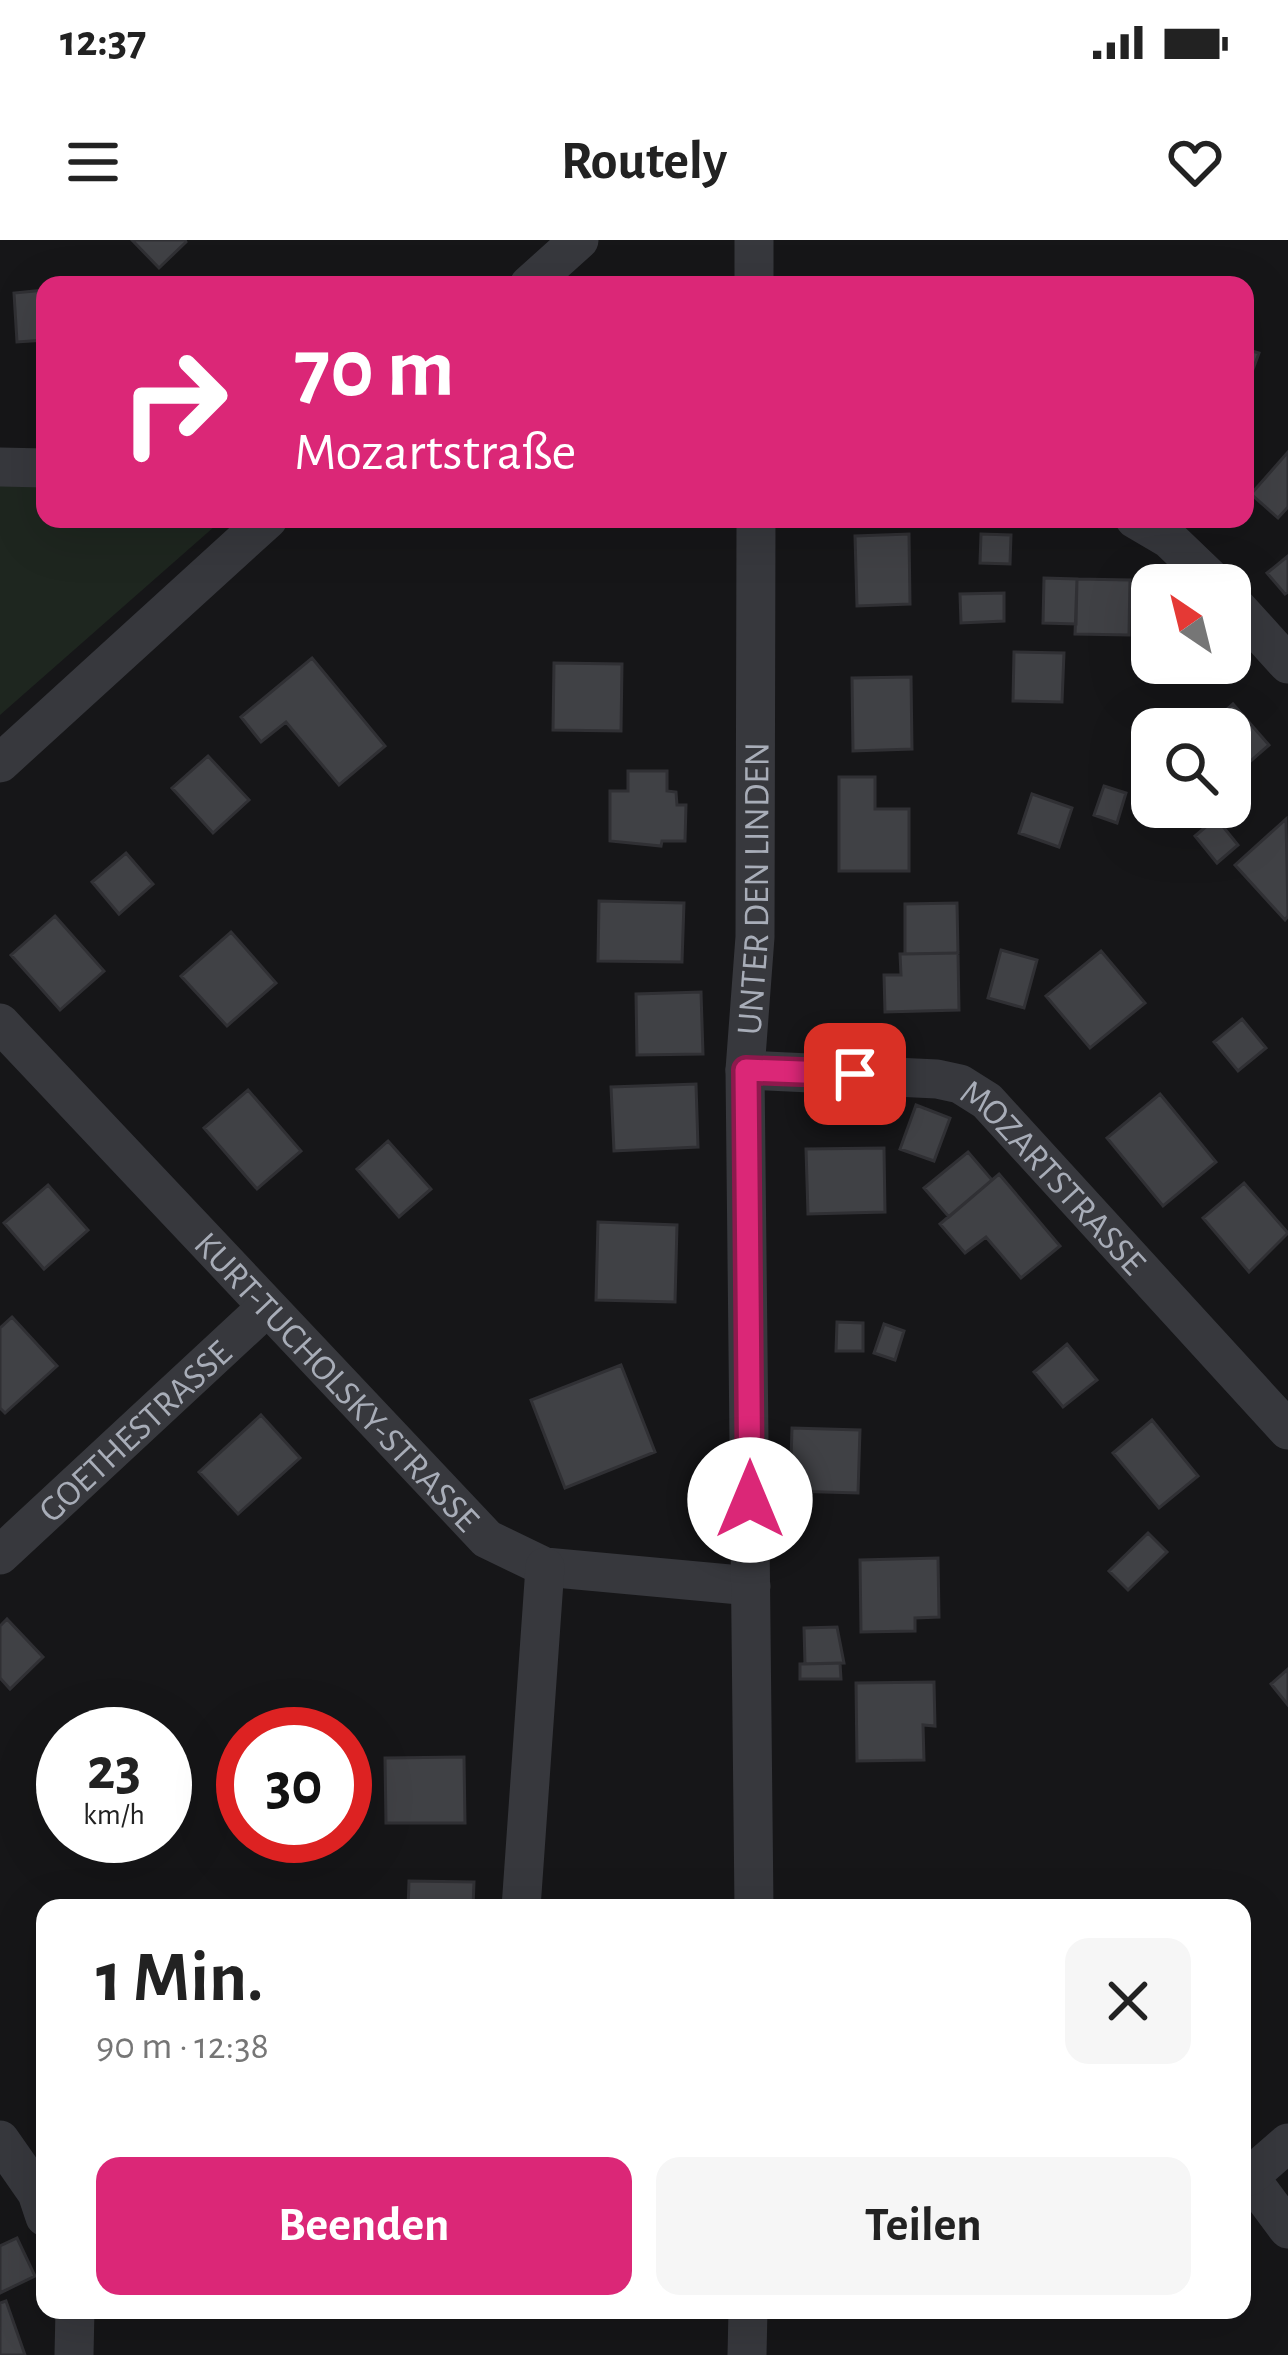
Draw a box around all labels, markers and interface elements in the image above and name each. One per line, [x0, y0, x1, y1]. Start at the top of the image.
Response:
text: 12:37 [60, 19, 147, 64]
icon: menu [60, 129, 126, 195]
icon: heart [1162, 129, 1228, 195]
text: Routely [561, 135, 727, 189]
icon: right [96, 324, 252, 480]
text: 70 m [294, 328, 455, 412]
text: Mozartstraße [294, 426, 576, 480]
north arrow [1131, 564, 1251, 684]
map controls [1131, 564, 1251, 828]
button: search [1131, 708, 1251, 828]
street label: UNTER DEN LINDEN [732, 742, 775, 1036]
pin [804, 1023, 906, 1125]
icon: arrive [822, 1041, 888, 1107]
street label: MOZARTSTRASSE [954, 1074, 1152, 1282]
street label: KURT-TUCHOLSKY-STRASSE [187, 1226, 485, 1539]
street label: GOETHESTRASSE [32, 1334, 238, 1529]
position arrow [687, 1437, 813, 1563]
speed limit sign: 30 [216, 1707, 372, 1863]
text: 23 [87, 1740, 141, 1800]
text: km/h [83, 1800, 145, 1830]
button: close [1065, 1938, 1191, 2064]
text: 1 Min. [96, 1942, 264, 2014]
text: 90 m · 12:38 [96, 2027, 269, 2066]
button: Beenden [96, 2157, 632, 2295]
button: Teilen [656, 2157, 1191, 2295]

